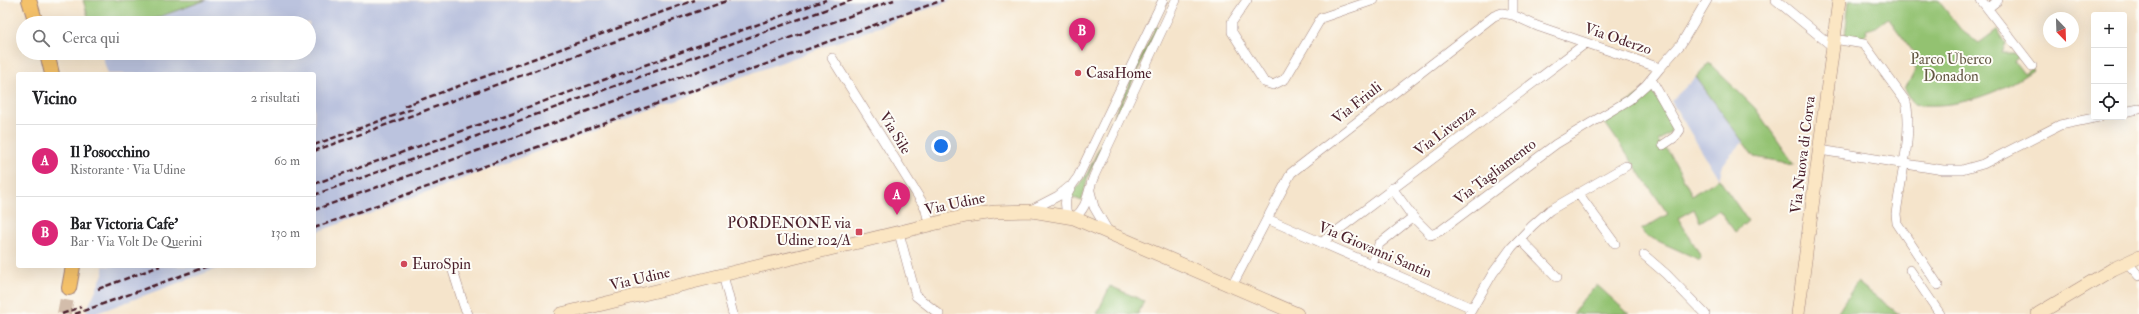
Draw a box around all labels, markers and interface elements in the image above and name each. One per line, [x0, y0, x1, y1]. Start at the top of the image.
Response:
north arrow [2043, 12, 2079, 48]
map controls [2091, 12, 2127, 120]
button: + [2091, 12, 2127, 48]
search box [16, 16, 316, 60]
pin: B [1069, 18, 1095, 51]
street label: Via Oderzo [1582, 19, 1654, 59]
icon: search [30, 27, 52, 49]
text: Cerca qui [62, 29, 120, 48]
button: − [2091, 48, 2127, 84]
park label: Parco Uberco Donadon [1910, 50, 1992, 86]
place label: CasaHome [1086, 64, 1152, 83]
marker: CasaHome [1073, 68, 1083, 78]
street label: Via Friuli [1328, 78, 1386, 128]
button: locate [2091, 84, 2127, 120]
text: Vicino [32, 88, 77, 109]
text: 2 risultati [251, 90, 300, 106]
street label: Via Nuova di Corva [1786, 94, 1820, 215]
street label: Via Livenza [1410, 101, 1480, 160]
street label: Via Sile [875, 108, 915, 158]
street label: Via Tagliamento [1450, 135, 1540, 209]
your location [931, 136, 951, 156]
text: Il Posocchino [70, 143, 150, 162]
text: A [41, 153, 49, 169]
text: 60 m [274, 153, 300, 169]
text: Ristorante · Via Udine [70, 162, 185, 178]
pin: A [884, 182, 910, 215]
street label: Via Udine [923, 188, 987, 220]
place label: PORDENONE via Udine 102/A [727, 214, 852, 250]
text: Bar Victoria Cafe' [70, 215, 178, 234]
street label: Via Giovanni Santin [1315, 218, 1435, 283]
text: B [41, 225, 49, 241]
text: 130 m [271, 225, 300, 241]
marker: PORDENONE via Udine 102/A [854, 227, 864, 237]
text: Bar · Via Volt De Querini [70, 234, 202, 250]
place label: EuroSpin [412, 255, 471, 275]
marker: EuroSpin [399, 259, 409, 269]
street label: Via Udine [608, 263, 672, 295]

